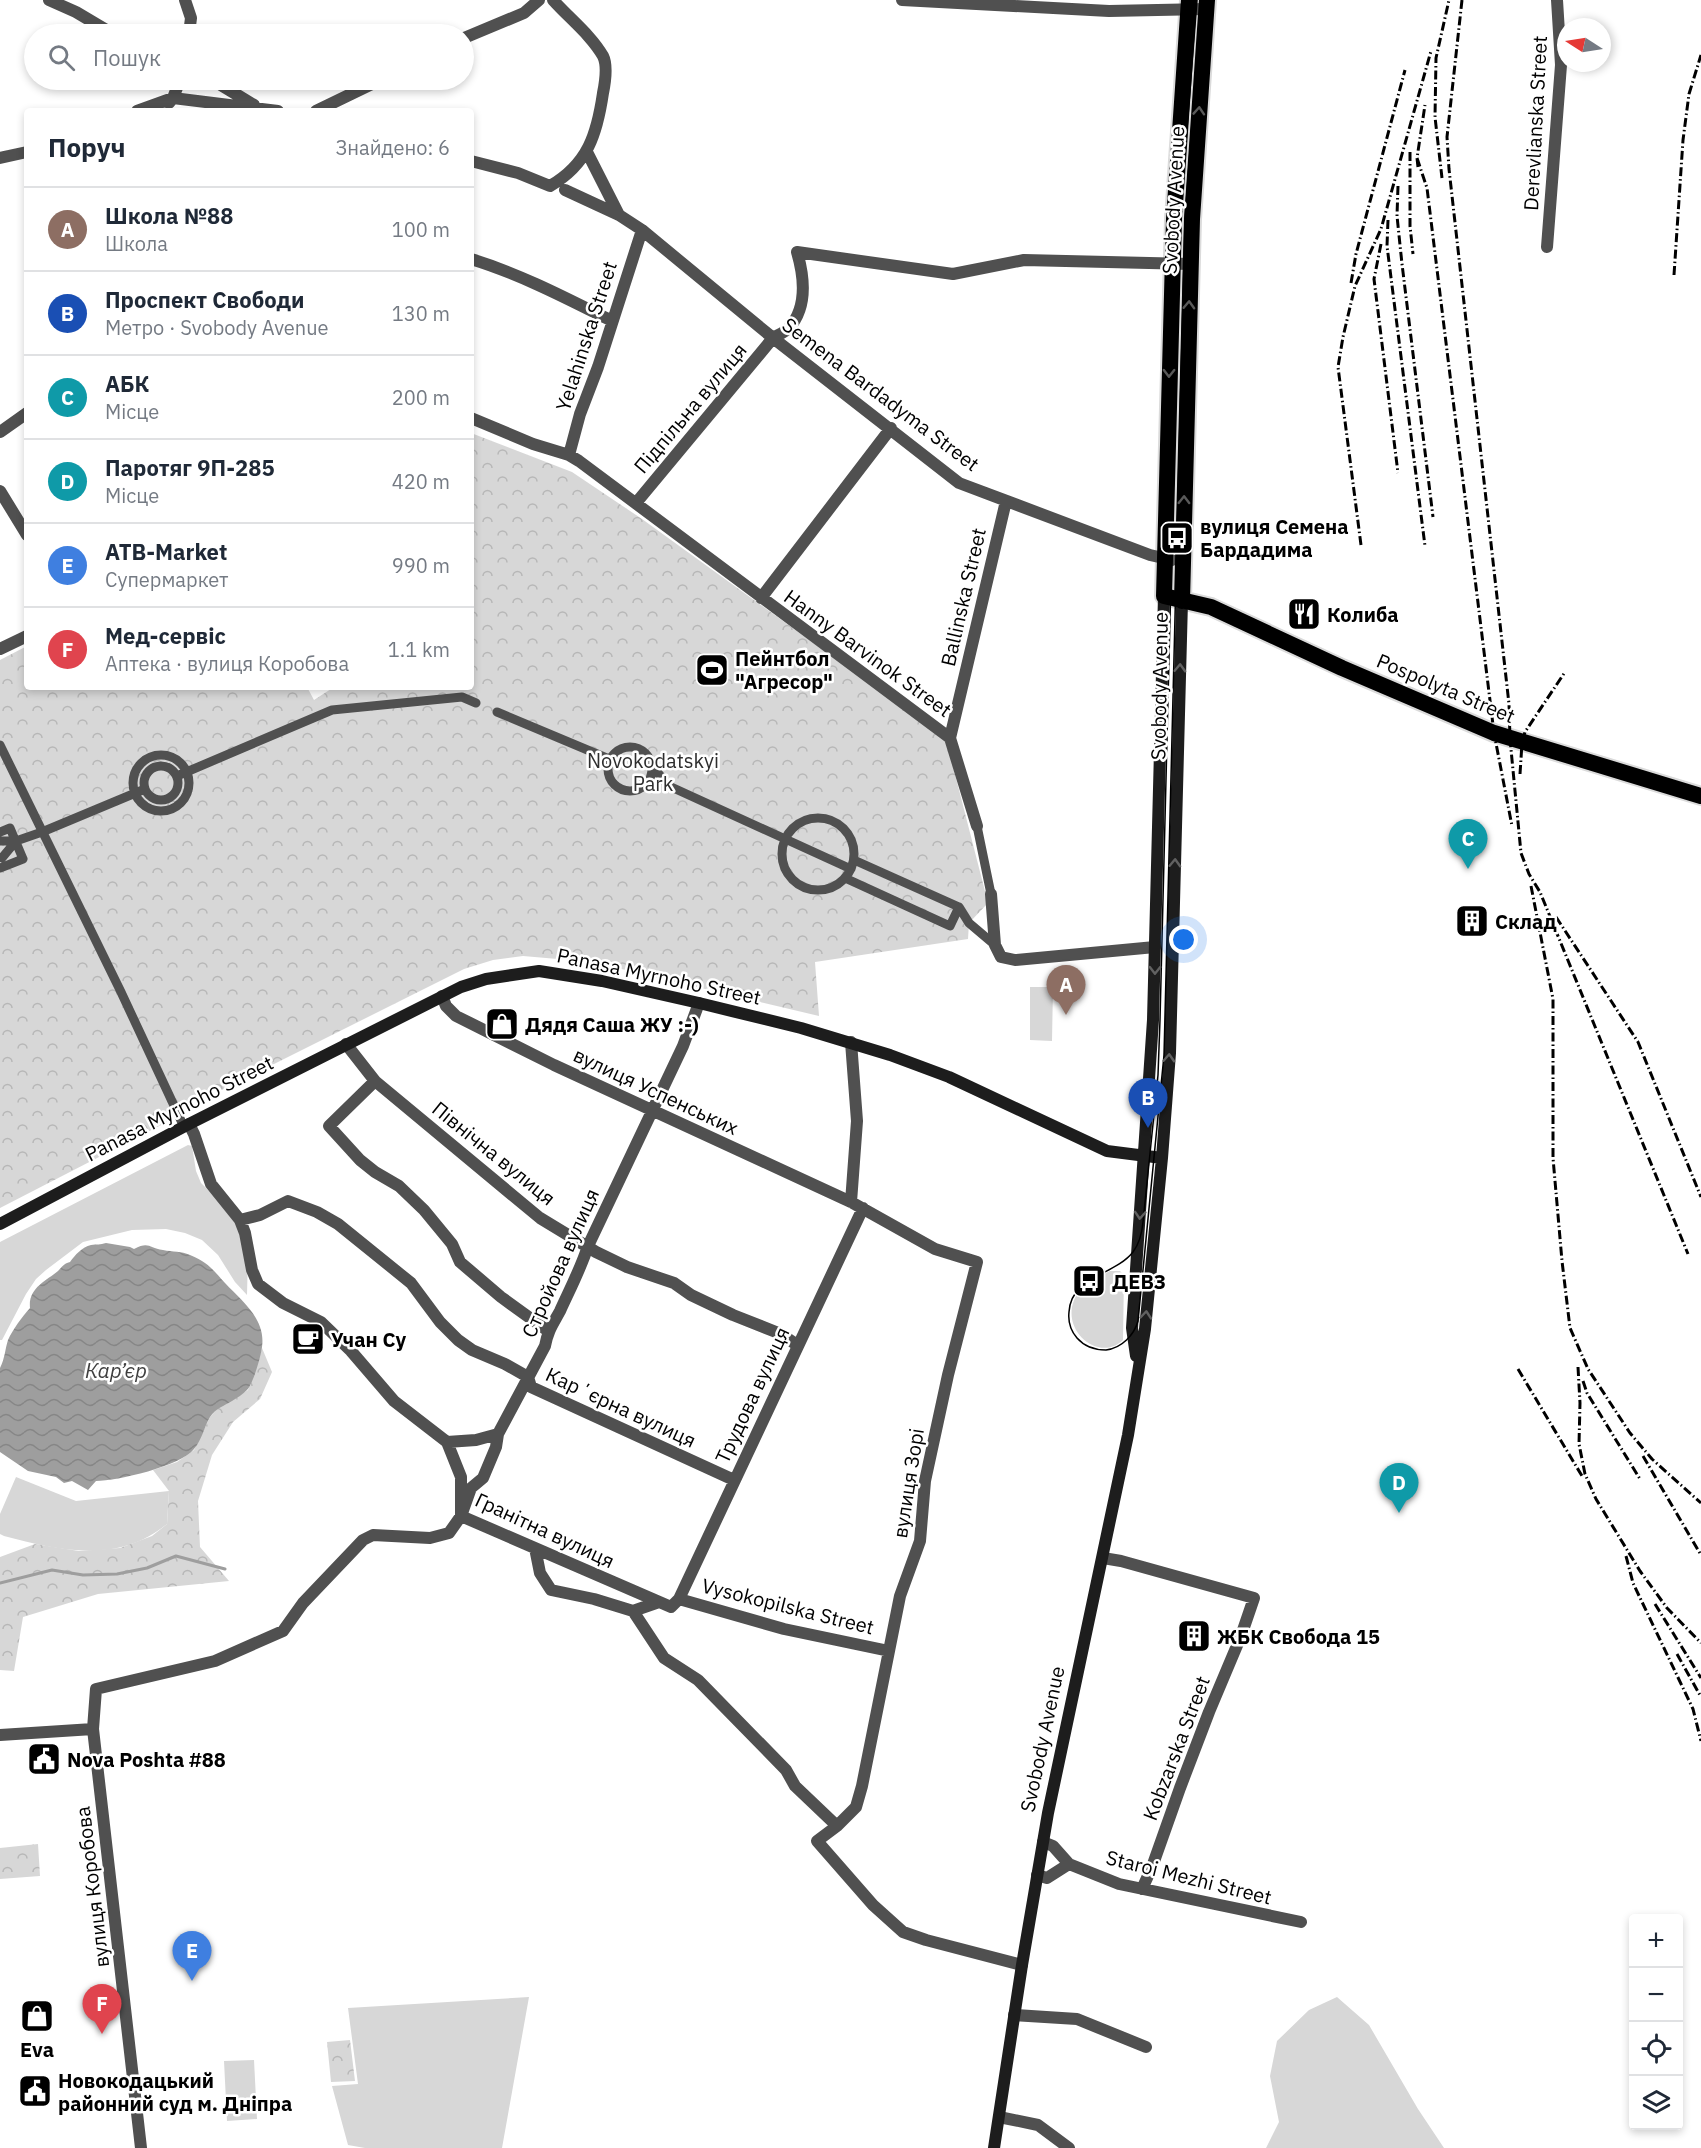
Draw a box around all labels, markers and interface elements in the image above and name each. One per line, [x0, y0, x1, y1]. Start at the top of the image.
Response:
north arrow [1557, 18, 1611, 72]
search box [24, 24, 474, 90]
street label: Derevlianska Street [1517, 35, 1553, 211]
icon: search [45, 41, 78, 74]
text: Пошук [93, 43, 161, 72]
one-way arrow [1193, 106, 1206, 115]
street label: Svobody Avenue [1156, 125, 1190, 275]
text: Поруч [48, 130, 126, 164]
text: Знайдено: 6 [336, 134, 450, 161]
text: Школа №88 [105, 201, 234, 230]
text: A [61, 216, 74, 243]
text: 100 m [392, 216, 450, 243]
text: Школа [105, 230, 168, 257]
street label: Yelahinska Street [549, 258, 623, 414]
text: Проспект Свободи [105, 285, 304, 314]
text: B [61, 300, 74, 327]
text: 130 m [392, 300, 450, 327]
one-way arrow [1183, 301, 1196, 310]
street label: Semena Bardadyma Street [777, 311, 985, 477]
text: Метро · Svobody Avenue [105, 314, 329, 341]
street label: Підпільна вулиця [627, 337, 753, 479]
one-way arrow [1163, 368, 1176, 377]
text: АБК [105, 369, 149, 398]
text: C [61, 384, 74, 411]
text: 200 m [392, 384, 450, 411]
text: Місце [105, 398, 159, 425]
text: Паротяг 9П-285 [105, 453, 275, 482]
text: D [61, 468, 74, 495]
text: 420 m [392, 468, 450, 495]
text: Місце [105, 482, 159, 509]
one-way arrow [1178, 496, 1191, 505]
place label: вулиця Семена Бардадима [1200, 513, 1349, 563]
bus stop icon: вулиця Семена Бардадима [1159, 520, 1195, 556]
street label: Ballinska Street [934, 525, 992, 669]
text: ATB-Market [105, 537, 227, 566]
text: E [61, 552, 74, 579]
text: 990 m [392, 552, 450, 579]
text: Супермаркет [105, 566, 228, 593]
street label: Hanny Barvinok Street [779, 583, 957, 723]
restaurant icon: Колиба [1286, 596, 1322, 632]
place label: Колиба [1327, 601, 1399, 628]
street label: Svobody Avenue [1144, 612, 1174, 760]
text: Мед-сервіс [105, 621, 226, 650]
text: F [62, 636, 73, 663]
text: 1.1 km [388, 636, 450, 663]
place label: Пейнтбол "Агресор" [735, 645, 833, 695]
street label: Pospolyta Street [1373, 647, 1519, 729]
text: Аптека · вулиця Коробова [105, 650, 349, 677]
sports icon: Пейнтбол "Агресор" [694, 652, 730, 688]
one-way arrow [1174, 664, 1186, 673]
park label: Novokodatskyi Park [587, 747, 719, 797]
pin: C [1448, 820, 1488, 869]
one-way arrow [1169, 859, 1181, 868]
building icon: Склад [1454, 903, 1490, 939]
place label: Склад [1495, 908, 1557, 935]
your location [1169, 925, 1198, 954]
street label: Panasa Myrnoho Street [554, 941, 764, 1011]
one-way arrow [1148, 965, 1161, 974]
pin: A [1046, 966, 1086, 1015]
shop icon: Дядя Саша ЖУ :-) [484, 1006, 520, 1042]
place label: Дядя Саша ЖУ :-) [525, 1011, 699, 1038]
street label: вулиця Успенських [569, 1041, 743, 1141]
street label: Panasa Myrnoho Street [80, 1049, 278, 1167]
one-way arrow [1163, 1054, 1176, 1063]
pin: B [1128, 1078, 1168, 1128]
street label: Північна вулиця [427, 1095, 561, 1211]
street label: Стройова вулиця [515, 1184, 605, 1342]
one-way arrow [1134, 1211, 1147, 1220]
bus stop icon: ДЕВЗ [1071, 1263, 1107, 1299]
place label: ДЕВЗ [1112, 1268, 1166, 1295]
one-way arrow [1139, 1310, 1152, 1319]
cafe icon: Учан Су [290, 1321, 326, 1357]
street label: Трудова вулиця [709, 1322, 795, 1468]
place label: Учан Су [331, 1326, 406, 1353]
water label: Кар’єр [85, 1356, 147, 1384]
street label: Карʼєрна вулиця [542, 1360, 700, 1454]
street label: вулиця Зорі [886, 1426, 930, 1540]
pin: D [1380, 1464, 1418, 1513]
street label: Гранітна вулиця [471, 1486, 619, 1574]
street label: Vysokopilska Street [699, 1572, 877, 1640]
building icon: ЖБК Свобода 15 [1176, 1618, 1212, 1654]
place label: ЖБК Свобода 15 [1217, 1623, 1380, 1650]
street label: Svobody Avenue [1013, 1664, 1071, 1814]
street label: Kobzarska Street [1136, 1672, 1216, 1824]
public building icon: Nova Poshta #88 [26, 1741, 62, 1777]
place label: Nova Poshta #88 [67, 1746, 226, 1773]
street label: вулиця Коробова [69, 1805, 115, 1969]
street label: Staroi Mezhi Street [1103, 1843, 1275, 1911]
map controls [1629, 1914, 1683, 2130]
button: + [1629, 1914, 1683, 1968]
pin: E [172, 1932, 212, 1981]
button: − [1629, 1968, 1683, 2022]
pin: F [82, 1984, 122, 2034]
shop icon: Eva [19, 1998, 55, 2034]
button: locate [1629, 2022, 1683, 2076]
place label: Eva [20, 2036, 54, 2063]
place label: Новокодацький районний суд м. Дніпра [58, 2067, 292, 2117]
public building icon: Новокодацький районний суд м. Дніпра [17, 2073, 53, 2109]
button: layers [1629, 2076, 1683, 2130]

